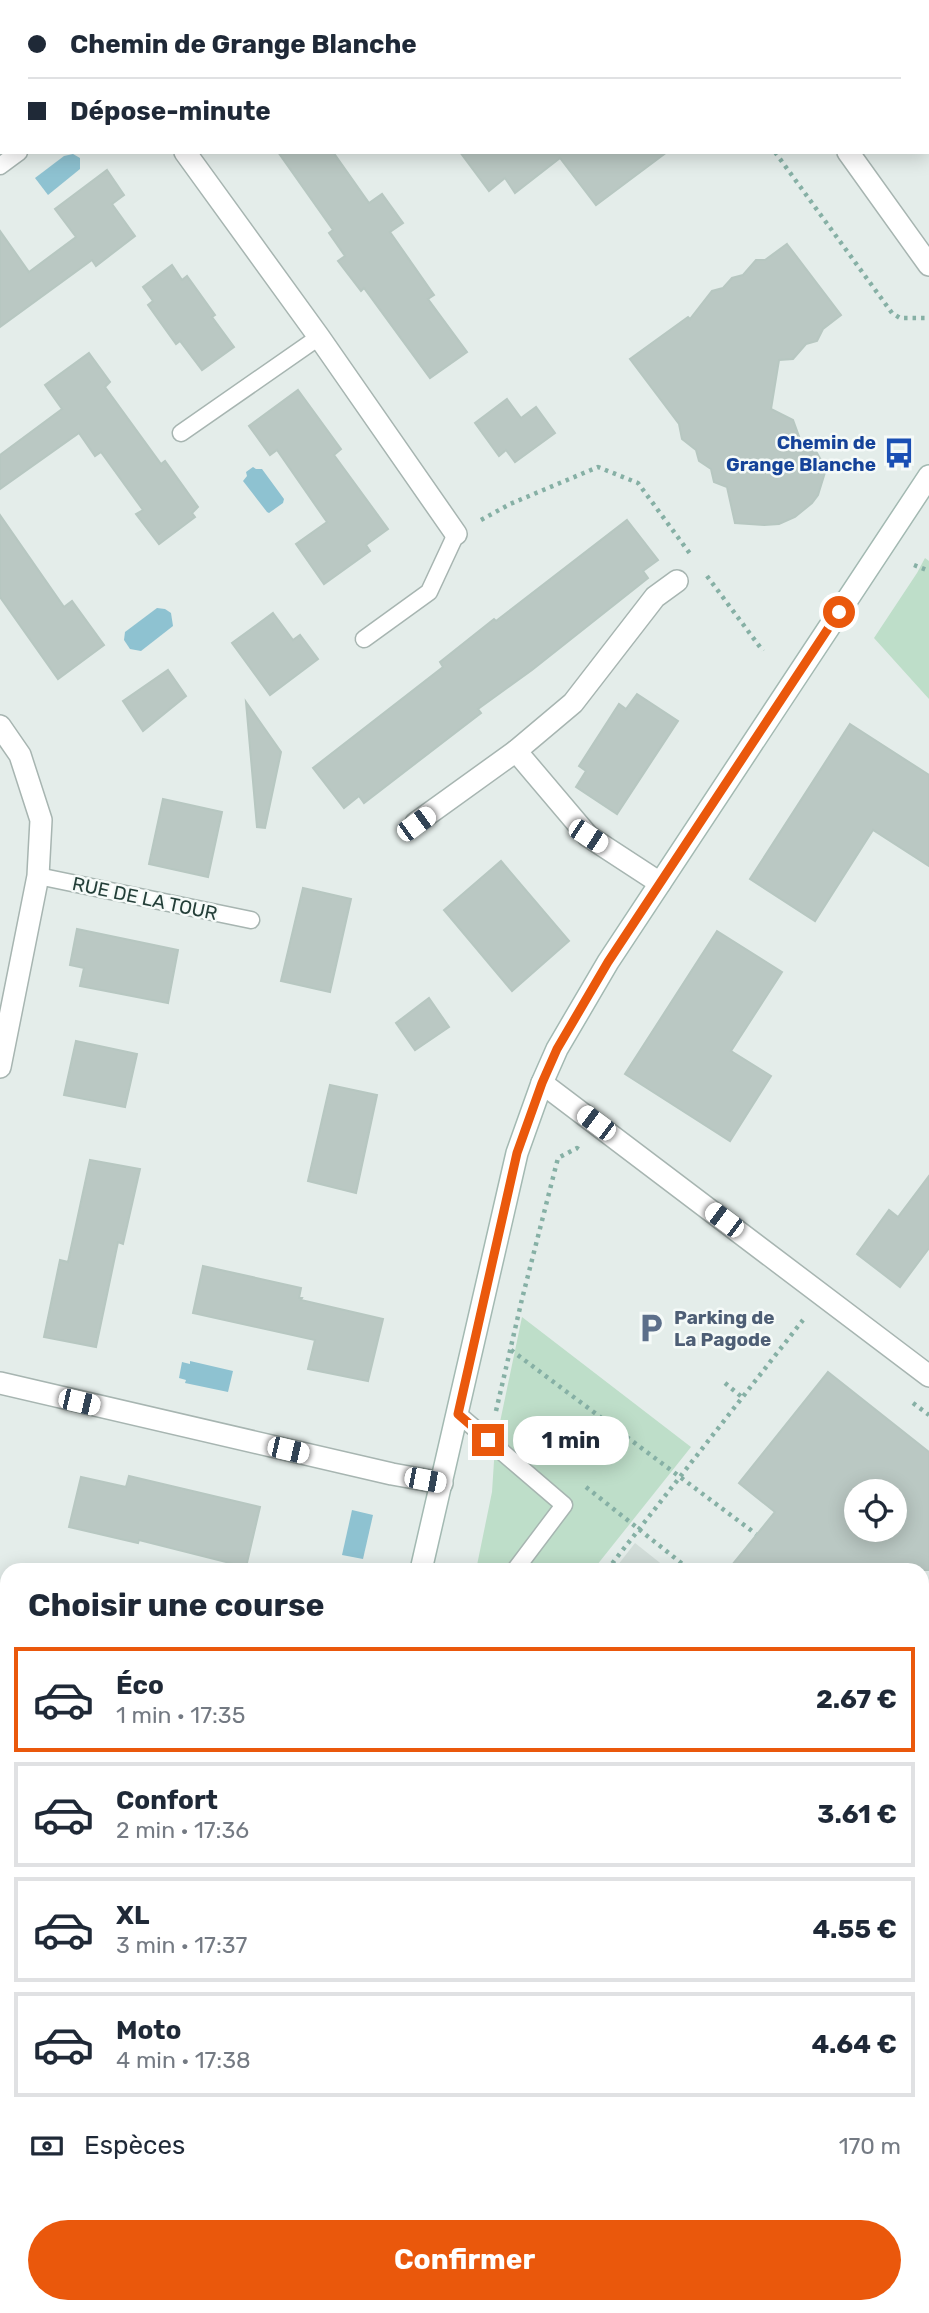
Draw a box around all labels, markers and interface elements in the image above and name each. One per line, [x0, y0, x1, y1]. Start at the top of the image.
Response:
text: Chemin de Grange Blanche [70, 29, 417, 60]
text: Dépose-minute [70, 96, 271, 127]
place label: Chemin de Grange Blanche [726, 431, 876, 476]
bus stop icon: Chemin de Grange Blanche [882, 436, 916, 470]
route start [823, 596, 855, 628]
car [393, 803, 440, 845]
car [565, 816, 612, 856]
street label: RUE DE LA TOUR [70, 872, 219, 925]
car [573, 1102, 620, 1144]
car [701, 1199, 748, 1241]
place label: Parking de La Pagode [674, 1306, 775, 1351]
parking icon: Parking de La Pagode [634, 1311, 668, 1345]
car [57, 1387, 102, 1417]
callout: 1 min [512, 1416, 628, 1464]
route end [472, 1424, 504, 1456]
text: 1 min [542, 1426, 600, 1454]
car [266, 1435, 311, 1465]
car [403, 1466, 448, 1494]
map controls [844, 1479, 907, 1542]
button: locate [844, 1479, 907, 1542]
text: Choisir une course [28, 1586, 325, 1624]
icon: car [32, 1668, 95, 1731]
text: Éco [116, 1670, 164, 1701]
text: 2.67 € [816, 1684, 897, 1715]
text: 1 min · 17:35 [116, 1701, 245, 1729]
icon: car [32, 1783, 95, 1846]
text: Confort [116, 1785, 218, 1816]
text: 3.61 € [817, 1799, 897, 1830]
text: 2 min · 17:36 [116, 1816, 249, 1844]
icon: car [32, 1898, 95, 1961]
text: XL [116, 1900, 149, 1931]
text: 4.55 € [813, 1914, 897, 1945]
text: 3 min · 17:37 [116, 1931, 247, 1959]
icon: car [32, 2013, 95, 2076]
text: Moto [116, 2015, 181, 2046]
text: 4.64 € [812, 2029, 897, 2060]
text: 4 min · 17:38 [116, 2046, 251, 2074]
icon: cash [28, 2127, 66, 2165]
text: Espèces [84, 2130, 185, 2161]
text: 170 m [839, 2132, 901, 2160]
button: Confirmer [28, 2220, 901, 2300]

